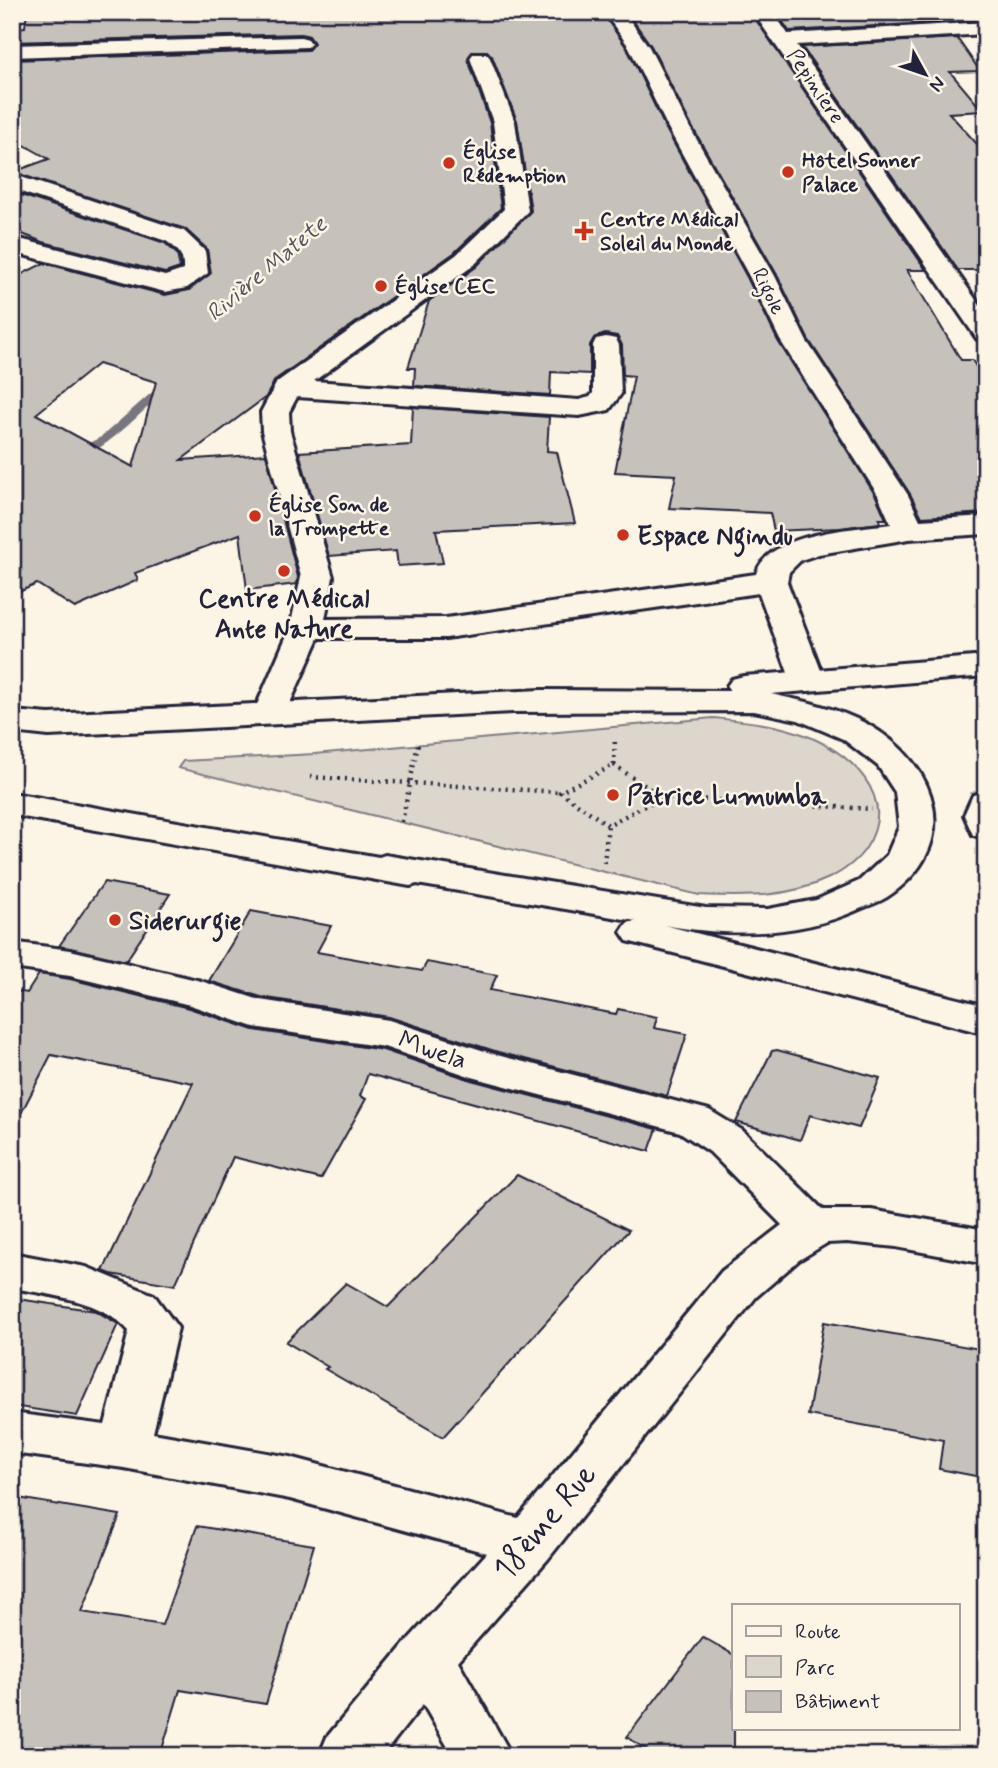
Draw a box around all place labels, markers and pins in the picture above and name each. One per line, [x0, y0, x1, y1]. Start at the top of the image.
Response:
place label: Église Rédemption [463, 138, 566, 190]
place label: Hôtel Sonner Palace [802, 147, 921, 199]
marker: Église Rédemption [441, 155, 457, 171]
marker: Hôtel Sonner Palace [780, 164, 796, 180]
place label: Centre Médical Soleil du Monde [600, 206, 738, 258]
marker: Centre Médical Soleil du Monde [574, 221, 594, 241]
place label: Église CEC [395, 273, 496, 301]
marker: Église CEC [373, 278, 389, 294]
place label: Église Son de la Trompette [269, 491, 390, 543]
marker: Église Son de la Trompette [247, 508, 263, 524]
place label: Espace Ngindu [637, 520, 793, 557]
marker: Espace Ngindu [615, 527, 631, 543]
marker: Centre Médical Ante Nature [276, 563, 292, 579]
place label: Centre Médical Ante Nature [198, 583, 370, 647]
place label: Patrice Lumumba [627, 780, 828, 814]
marker: Patrice Lumumba [605, 787, 621, 803]
place label: Siderurgie [129, 905, 242, 942]
marker: Siderurgie [107, 912, 123, 928]

